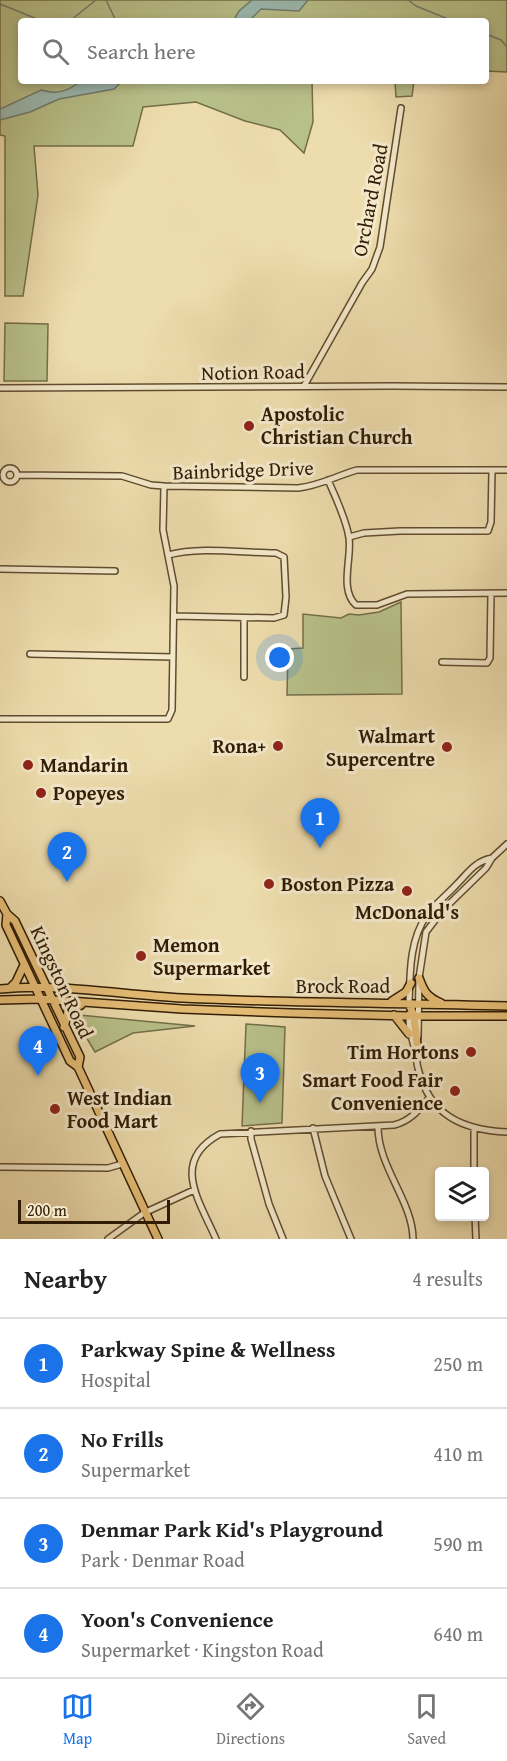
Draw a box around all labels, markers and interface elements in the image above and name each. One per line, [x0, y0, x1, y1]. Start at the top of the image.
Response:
search box [18, 18, 489, 84]
icon: search [39, 35, 72, 68]
text: Search here [87, 35, 196, 67]
street label: Orchard Road [344, 141, 395, 259]
street label: Notion Road [201, 356, 305, 387]
place label: Apostolic Christian Church [261, 399, 413, 451]
marker: Apostolic Christian Church [242, 419, 256, 433]
street label: Bainbridge Drive [172, 453, 314, 486]
your location [265, 643, 294, 672]
place label: Walmart Supercentre [326, 721, 435, 773]
place label: Rona+ [212, 731, 266, 760]
marker: Rona+ [271, 739, 285, 753]
marker: Walmart Supercentre [440, 740, 454, 754]
place label: Mandarin [40, 750, 128, 779]
marker: Mandarin [21, 758, 35, 772]
place label: Popeyes [53, 778, 125, 807]
marker: Popeyes [34, 786, 48, 800]
pin: 1 [300, 798, 340, 848]
pin: 2 [48, 832, 86, 882]
place label: Boston Pizza [281, 869, 395, 898]
marker: Boston Pizza [262, 877, 276, 891]
marker: McDonald's [400, 884, 414, 898]
place label: McDonald's [355, 897, 459, 926]
street label: Kingston Road [24, 921, 101, 1043]
place label: Memon Supermarket [153, 930, 271, 982]
marker: Memon Supermarket [134, 949, 148, 963]
street label: Brock Road [296, 971, 391, 1000]
pin: 4 [18, 1026, 57, 1076]
place label: Tim Hortons [347, 1037, 459, 1066]
marker: Tim Hortons [464, 1045, 478, 1059]
pin: 3 [240, 1054, 280, 1103]
place label: Smart Food Fair Convenience [302, 1065, 443, 1117]
place label: West Indian Food Mart [67, 1083, 172, 1135]
marker: Smart Food Fair Convenience [448, 1084, 462, 1098]
marker: West Indian Food Mart [48, 1102, 62, 1116]
map controls [435, 1167, 489, 1221]
button: layers [435, 1167, 489, 1221]
scale bar [18, 1197, 170, 1224]
text: 200 m [27, 1198, 67, 1222]
text: Nearby [24, 1259, 107, 1298]
text: 4 results [412, 1264, 483, 1293]
text: Parkway Spine & Wellness [81, 1333, 335, 1365]
text: 1 [38, 1349, 49, 1378]
text: 250 m [433, 1349, 483, 1378]
text: Hospital [81, 1365, 151, 1394]
text: No Frills [81, 1423, 164, 1455]
text: 2 [38, 1439, 49, 1468]
text: 410 m [433, 1439, 483, 1468]
text: Supermarket [81, 1455, 190, 1484]
text: Denmar Park Kid's Playground [81, 1513, 383, 1545]
text: 3 [38, 1529, 49, 1558]
text: 590 m [433, 1529, 483, 1558]
text: Park · Denmar Road [81, 1545, 245, 1574]
text: Yoon's Convenience [81, 1603, 273, 1635]
text: 4 [38, 1619, 49, 1648]
text: 640 m [433, 1619, 483, 1648]
text: Supermarket · Kingston Road [81, 1635, 324, 1664]
tab: Map [61, 1690, 94, 1750]
tab: Directions [216, 1690, 285, 1750]
tab: Saved [407, 1690, 446, 1750]

